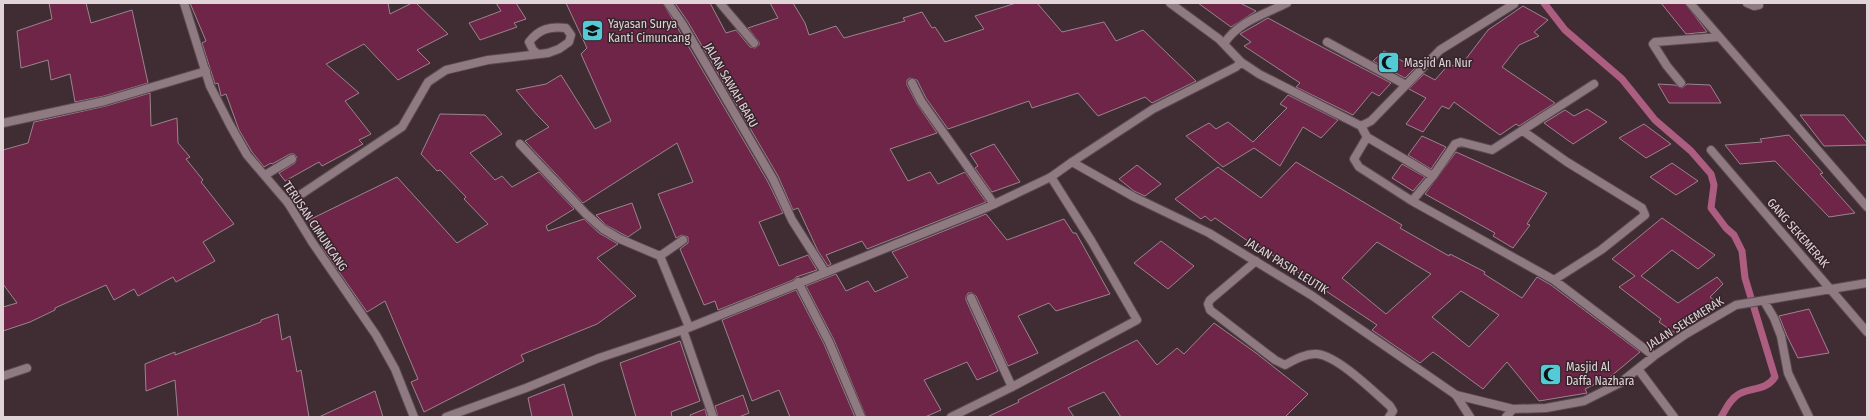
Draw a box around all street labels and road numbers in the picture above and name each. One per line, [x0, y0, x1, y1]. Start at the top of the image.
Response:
street label: JALAN SAWAH BARU [701, 40, 761, 130]
street label: TERUSAN CIMUNCANG [280, 178, 350, 274]
street label: GANG SEKEMERAK [1764, 196, 1832, 271]
street label: JALAN PASIR LEUTIK [1243, 235, 1331, 297]
street label: JALAN SEKEMERAK [1644, 293, 1727, 352]

